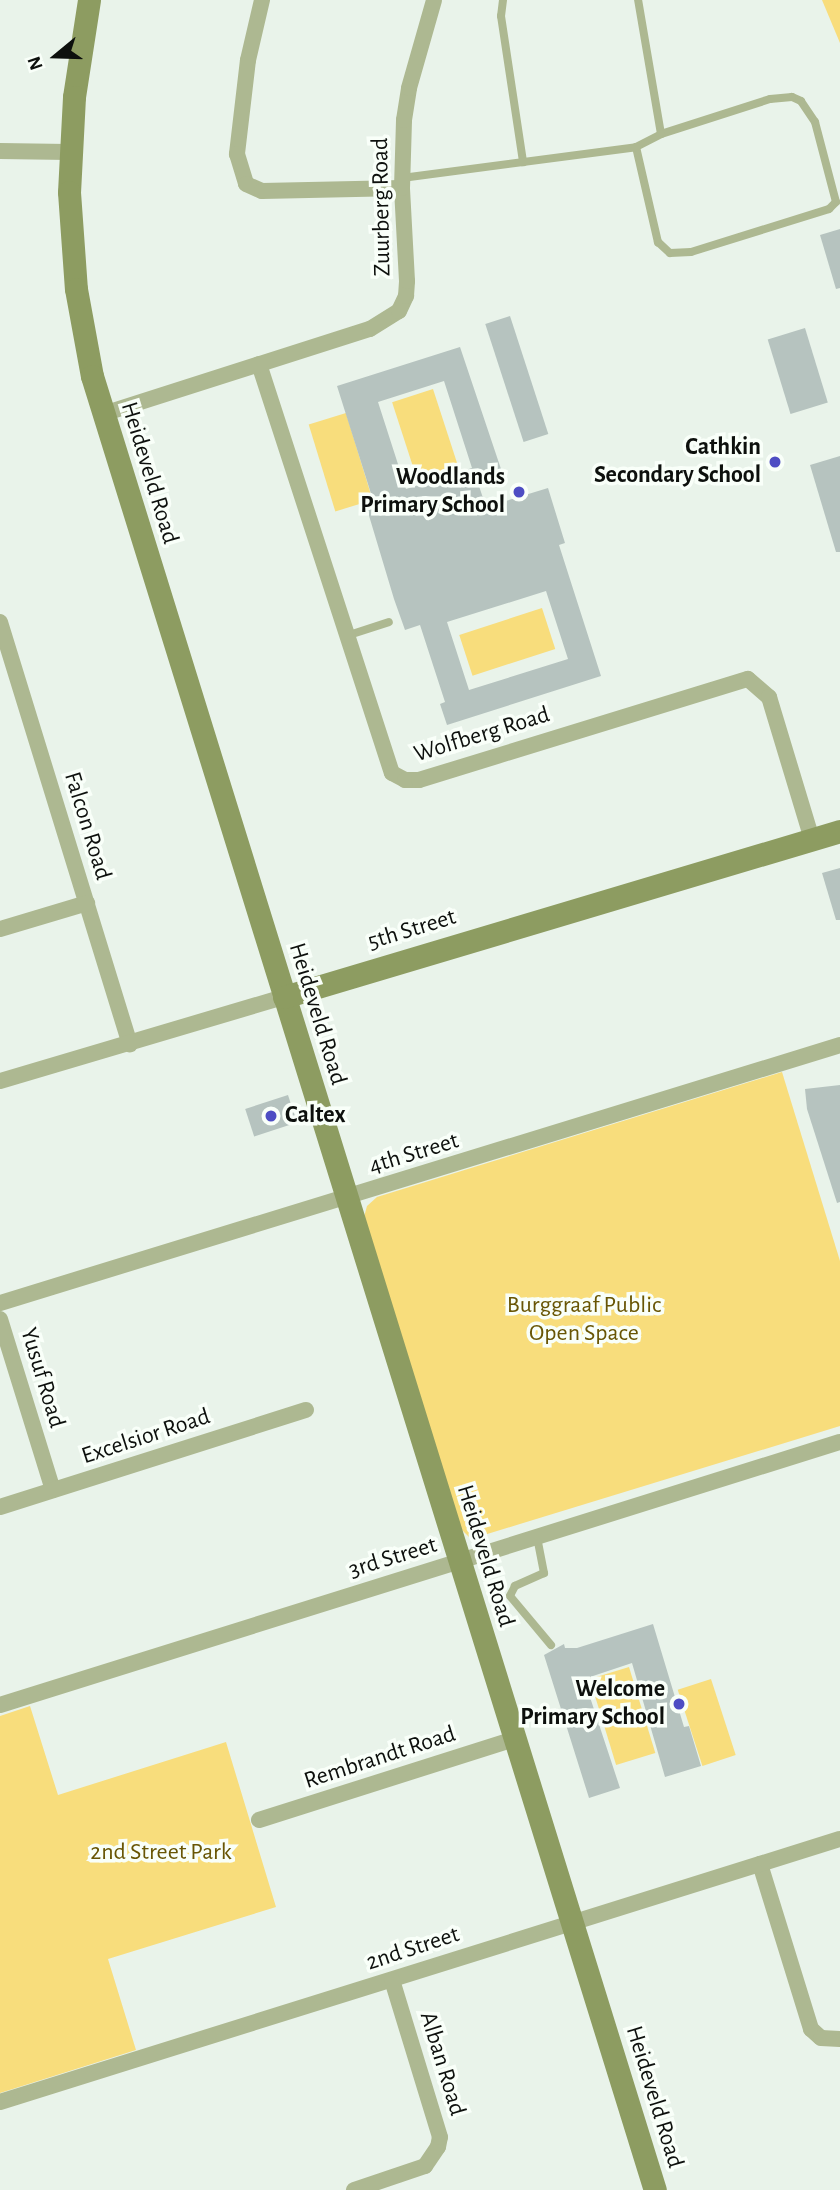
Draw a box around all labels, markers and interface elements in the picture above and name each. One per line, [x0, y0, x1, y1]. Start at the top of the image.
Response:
north arrow [21, 21, 91, 91]
text: N [25, 54, 47, 72]
street label: Zuurberg Road [366, 137, 398, 277]
street label: Heideveld Road [114, 398, 184, 548]
place label: Cathkin Secondary School [594, 434, 761, 490]
marker: Cathkin Secondary School [767, 454, 783, 470]
place label: Woodlands Primary School [360, 464, 505, 520]
marker: Woodlands Primary School [511, 484, 527, 500]
street label: Wolfberg Road [411, 701, 553, 769]
street label: Falcon Road [57, 768, 117, 884]
street label: 5th Street [364, 903, 460, 957]
street label: Heideveld Road [282, 939, 352, 1089]
place label: Caltex [285, 1102, 346, 1130]
marker: Caltex [263, 1108, 279, 1124]
street label: 4th Street [366, 1127, 462, 1181]
park label: Burggraaf Public Open Space [507, 1292, 661, 1348]
street label: Yusuf Road [13, 1324, 71, 1432]
street label: Excelsior Road [78, 1403, 214, 1471]
street label: Heideveld Road [450, 1481, 520, 1631]
street label: 3rd Street [346, 1531, 440, 1585]
place label: Welcome Primary School [520, 1676, 665, 1732]
marker: Welcome Primary School [671, 1696, 687, 1712]
street label: Rembrandt Road [301, 1720, 459, 1796]
park label: 2nd Street Park [90, 1839, 232, 1867]
street label: 2nd Street [363, 1920, 463, 1978]
street label: Alban Road [413, 2009, 471, 2119]
street label: Heideveld Road [619, 2022, 689, 2172]

